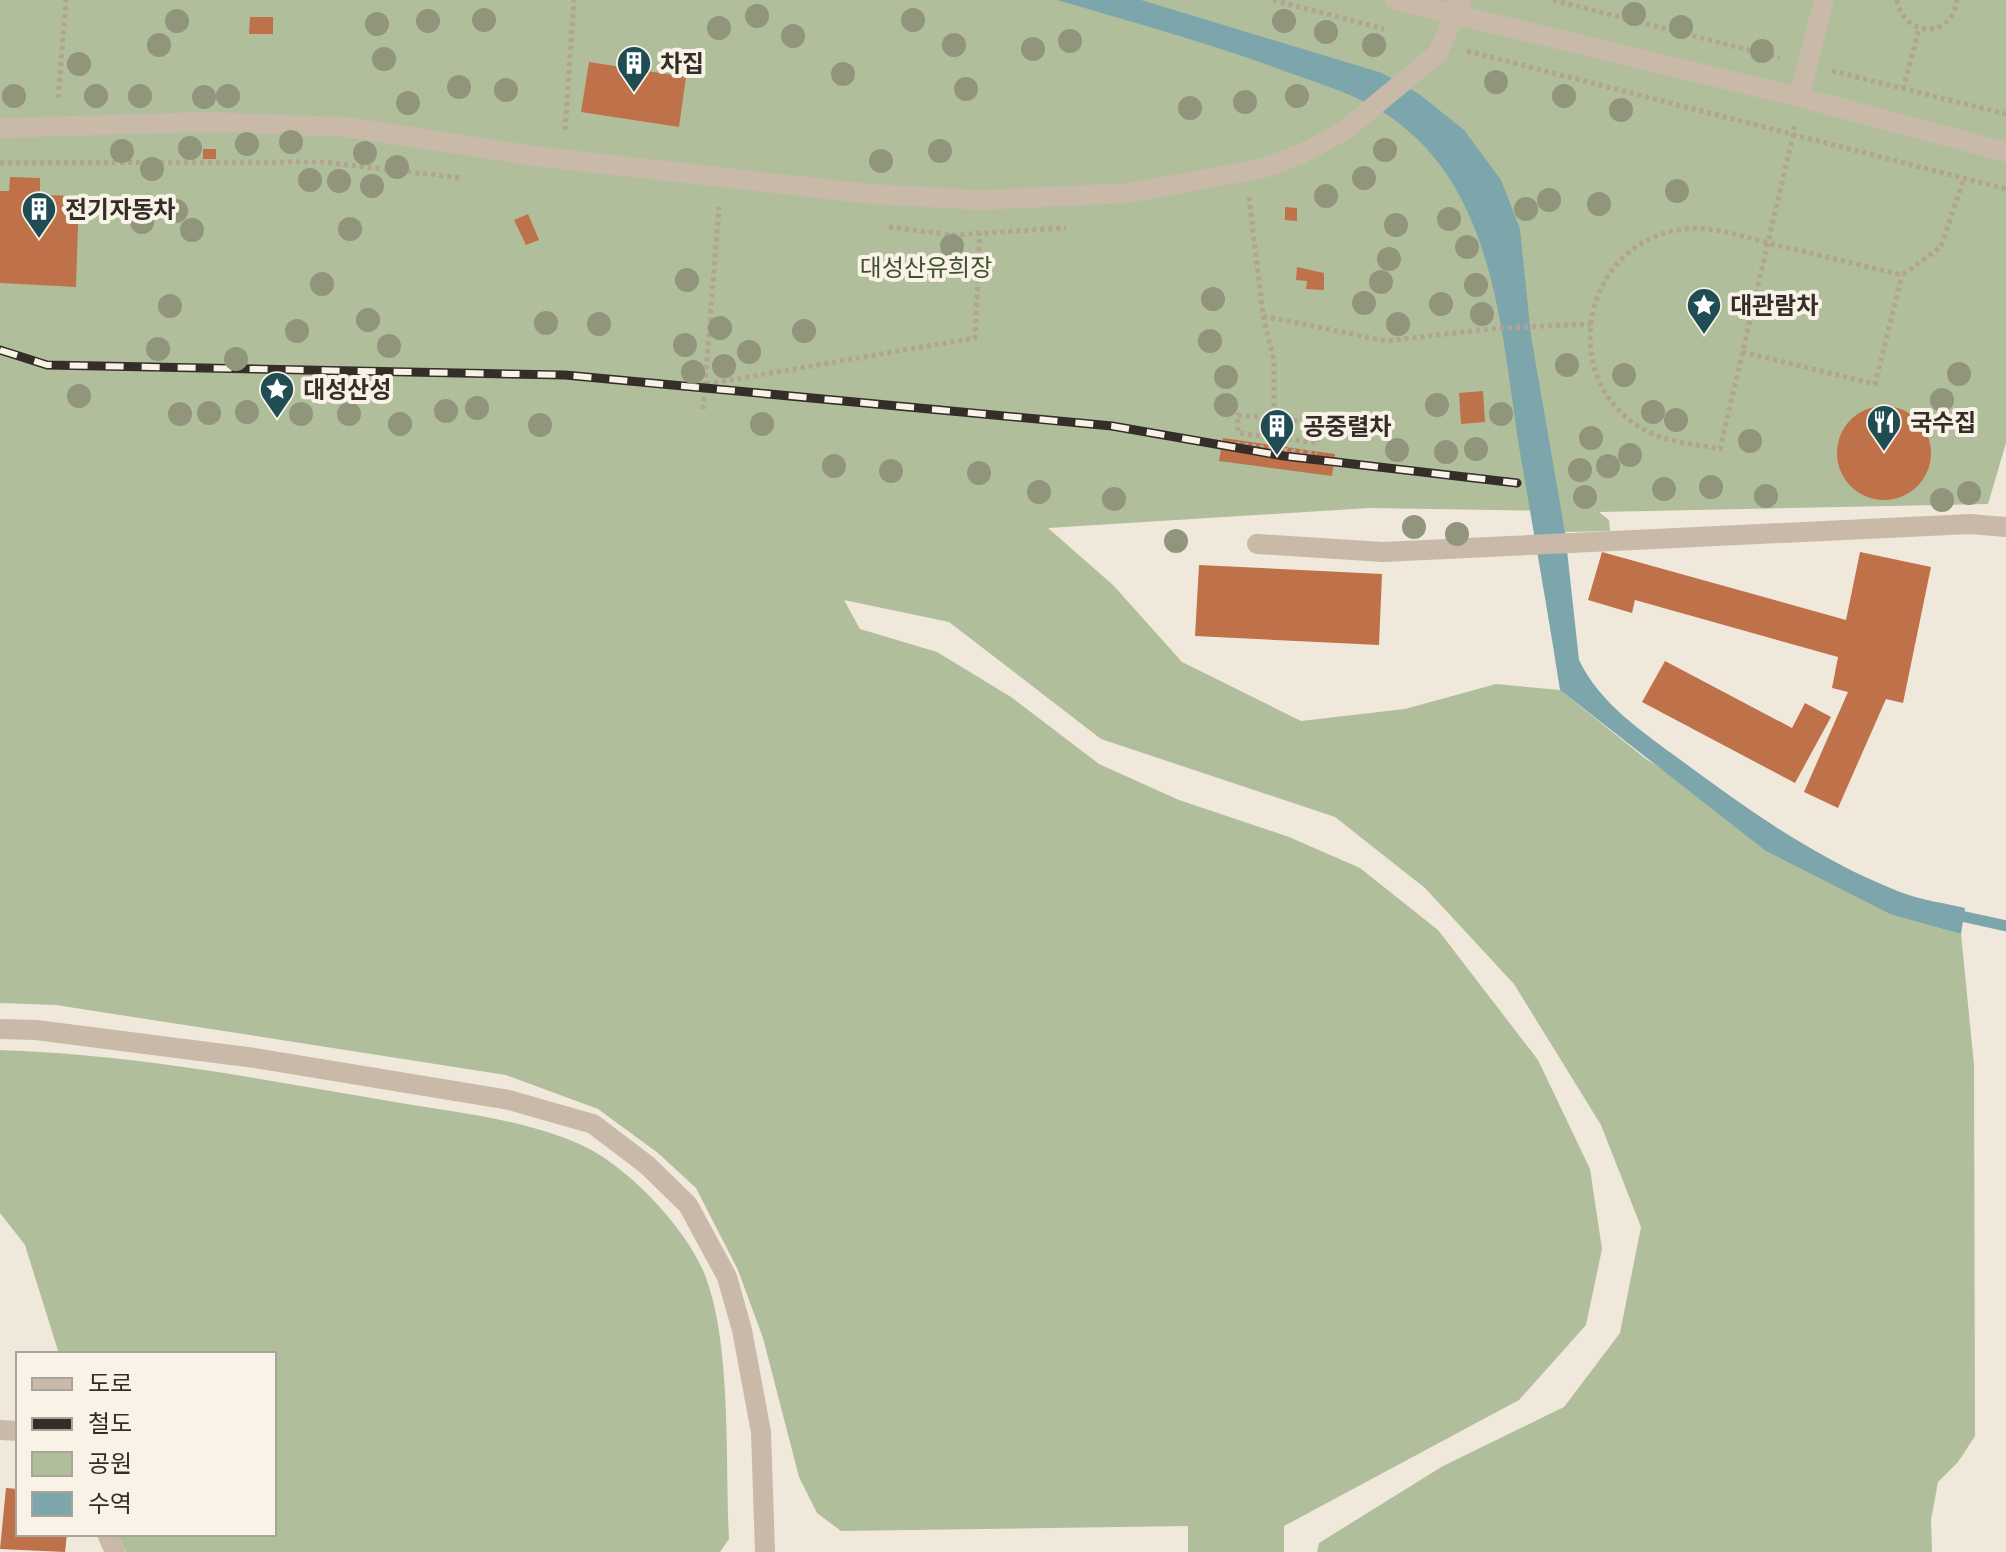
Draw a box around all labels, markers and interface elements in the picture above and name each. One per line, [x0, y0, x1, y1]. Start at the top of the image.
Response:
building icon: 차집 [615, 44, 653, 94]
place label: 차집 [660, 48, 704, 78]
building icon: 전기자동차 [20, 190, 58, 240]
place label: 전기자동차 [65, 194, 175, 224]
park label: 대성산유희장 [860, 252, 992, 282]
place icon: 대관람차 [1685, 286, 1723, 336]
place label: 대관람차 [1730, 290, 1818, 320]
place icon: 대성산성 [258, 370, 296, 420]
place label: 대성산성 [303, 374, 391, 404]
restaurant icon: 국수집 [1865, 403, 1903, 453]
building icon: 공중렬차 [1258, 407, 1296, 457]
place label: 국수집 [1910, 407, 1976, 437]
place label: 공중렬차 [1303, 411, 1391, 441]
legend [16, 1352, 276, 1536]
text: 도로 [88, 1368, 132, 1398]
text: 철도 [88, 1408, 132, 1438]
text: 공원 [88, 1448, 132, 1478]
text: 수역 [88, 1488, 132, 1518]

